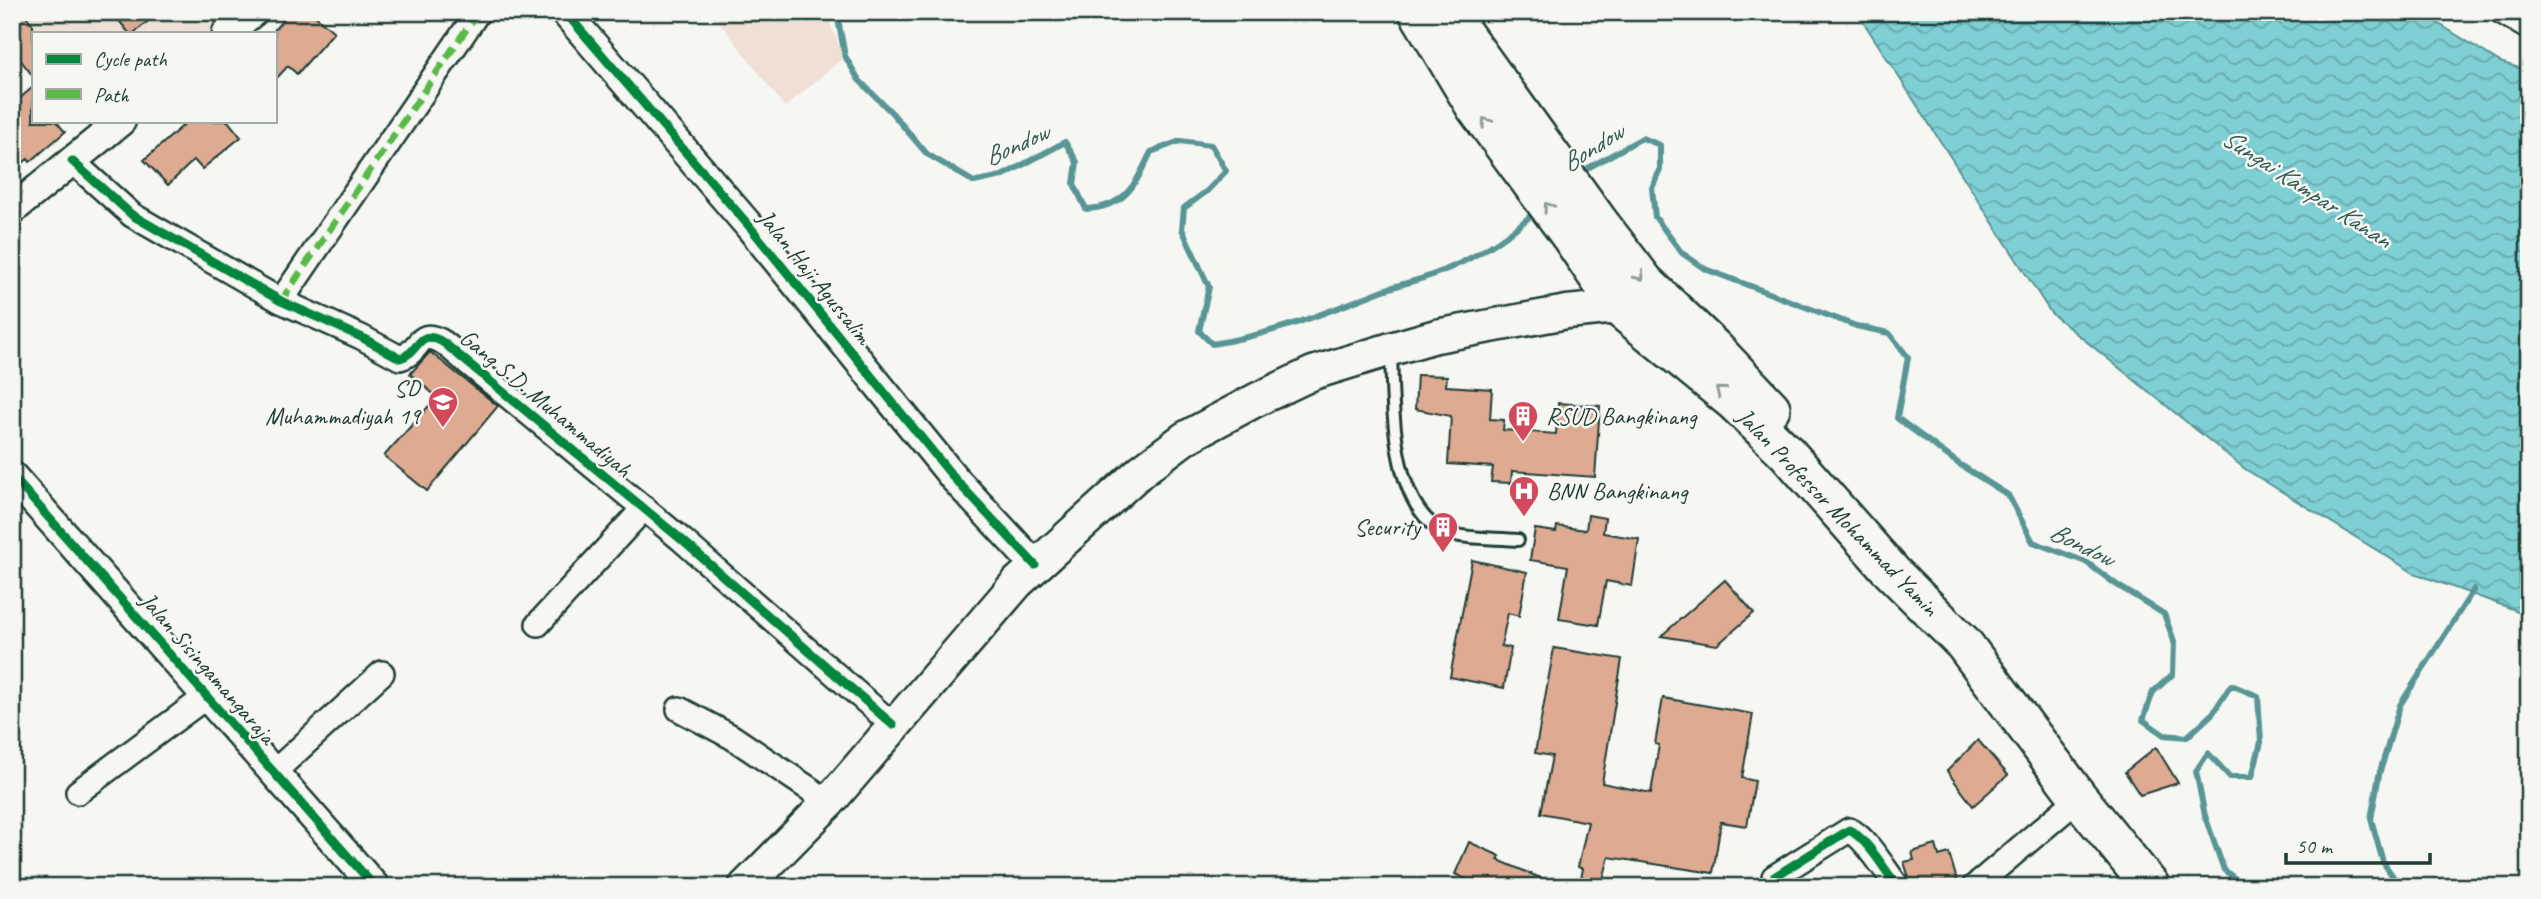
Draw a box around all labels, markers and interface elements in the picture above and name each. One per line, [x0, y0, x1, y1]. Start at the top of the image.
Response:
legend [32, 32, 276, 122]
text: Cycle path [94, 46, 167, 72]
text: Path [94, 82, 130, 108]
water label: Bondow [1555, 113, 1633, 179]
water label: Bondow [979, 114, 1058, 173]
one-way arrow [1482, 117, 1494, 130]
water label: Sungai Kampar Kanan [2216, 121, 2400, 257]
one-way arrow [1544, 202, 1556, 215]
street label: Jalan Haji Agussalim [751, 203, 880, 352]
one-way arrow [1632, 269, 1645, 281]
street label: Gang S.D. Muhammadiyah [454, 322, 639, 484]
place label: SD Muhammadiyah 19 [265, 373, 422, 431]
school or university icon: SD Muhammadiyah 19 [426, 385, 460, 429]
one-way arrow [1716, 387, 1729, 399]
building icon: RSUD Bangkinang [1506, 399, 1540, 443]
place label: RSUD Bangkinang [1546, 401, 1698, 431]
street label: Jalan Professor Mohammad Yamin [1730, 401, 1946, 623]
hospital icon: BNN Bangkinang [1507, 474, 1541, 518]
place label: BNN Bangkinang [1547, 476, 1689, 506]
building icon: Security [1426, 510, 1460, 554]
place label: Security [1354, 512, 1422, 542]
water label: Bondow [2044, 515, 2123, 576]
street label: Jalan Sisingamangaraja [133, 585, 284, 752]
scale bar [2286, 822, 2429, 866]
text: 50 m [2296, 833, 2334, 859]

